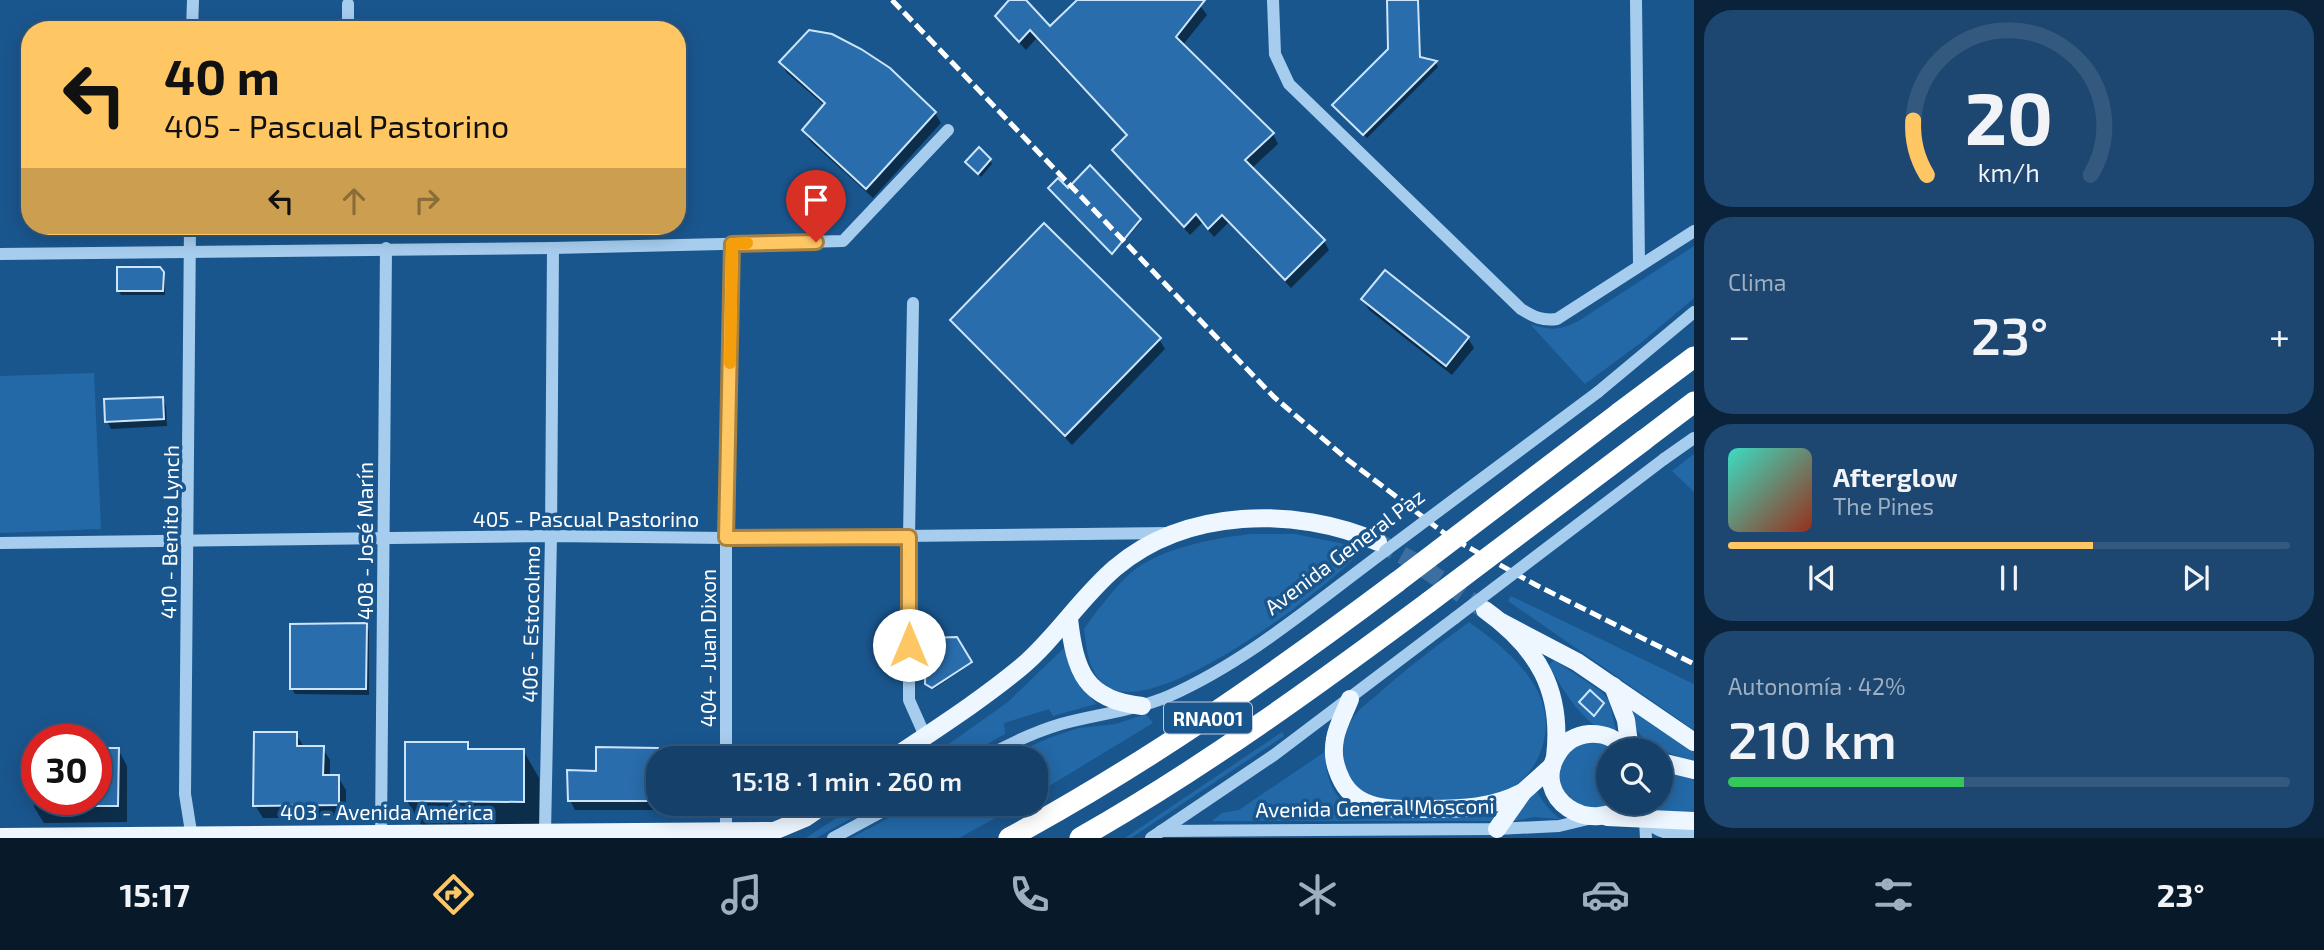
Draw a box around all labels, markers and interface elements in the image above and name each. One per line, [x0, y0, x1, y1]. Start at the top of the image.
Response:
text: 40 m [164, 46, 280, 105]
icon: left [49, 49, 140, 140]
text: 20 [1965, 72, 2053, 160]
text: 405 - Pascual Pastorino [164, 106, 509, 144]
text: km/h [1978, 156, 2040, 186]
pin [786, 170, 846, 242]
icon: arrive [797, 181, 835, 219]
icon: left [262, 182, 300, 220]
icon: ahead [335, 182, 373, 220]
icon: right [408, 182, 446, 220]
text: Clima [1728, 268, 1786, 296]
text: 23° [1971, 303, 2048, 365]
text: − [1728, 312, 1750, 358]
text: + [2269, 312, 2290, 358]
street label: 410 - Benito Lynch [155, 445, 183, 619]
text: Afterglow [1833, 461, 1958, 492]
street label: 408 - José Marín [352, 462, 377, 620]
street label: Avenida General Paz [1259, 483, 1429, 619]
text: The Pines [1833, 492, 1934, 520]
street label: 405 - Pascual Pastorino [473, 506, 699, 531]
street label: 406 - Estocolmo [516, 545, 544, 703]
icon: previous [1803, 559, 1841, 597]
icon: pause [1990, 559, 2028, 597]
icon: next [2177, 559, 2215, 597]
street label: 404 - Juan Dixon [695, 569, 720, 727]
position arrow [872, 608, 946, 682]
text: Autonomía · 42% [1728, 672, 1906, 700]
road number: RNA001 [1164, 702, 1252, 734]
text: 210 km [1728, 707, 1897, 769]
speed limit sign: 30 [21, 724, 112, 815]
map controls [1596, 738, 1673, 815]
button: search [1596, 738, 1673, 815]
text: 15:18 · 1 min · 260 m [732, 765, 962, 796]
street label: Avenida General Mosconi [1255, 792, 1495, 822]
street label: 403 - Avenida América [280, 799, 494, 824]
icon: directions [429, 870, 478, 919]
icon: music [717, 870, 766, 919]
icon: phone [1005, 870, 1054, 919]
icon: climate [1293, 870, 1342, 919]
icon: car [1581, 870, 1630, 919]
icon: filters [1869, 870, 1918, 919]
text: 15:17 [119, 875, 190, 913]
text: 23° [2157, 875, 2204, 913]

